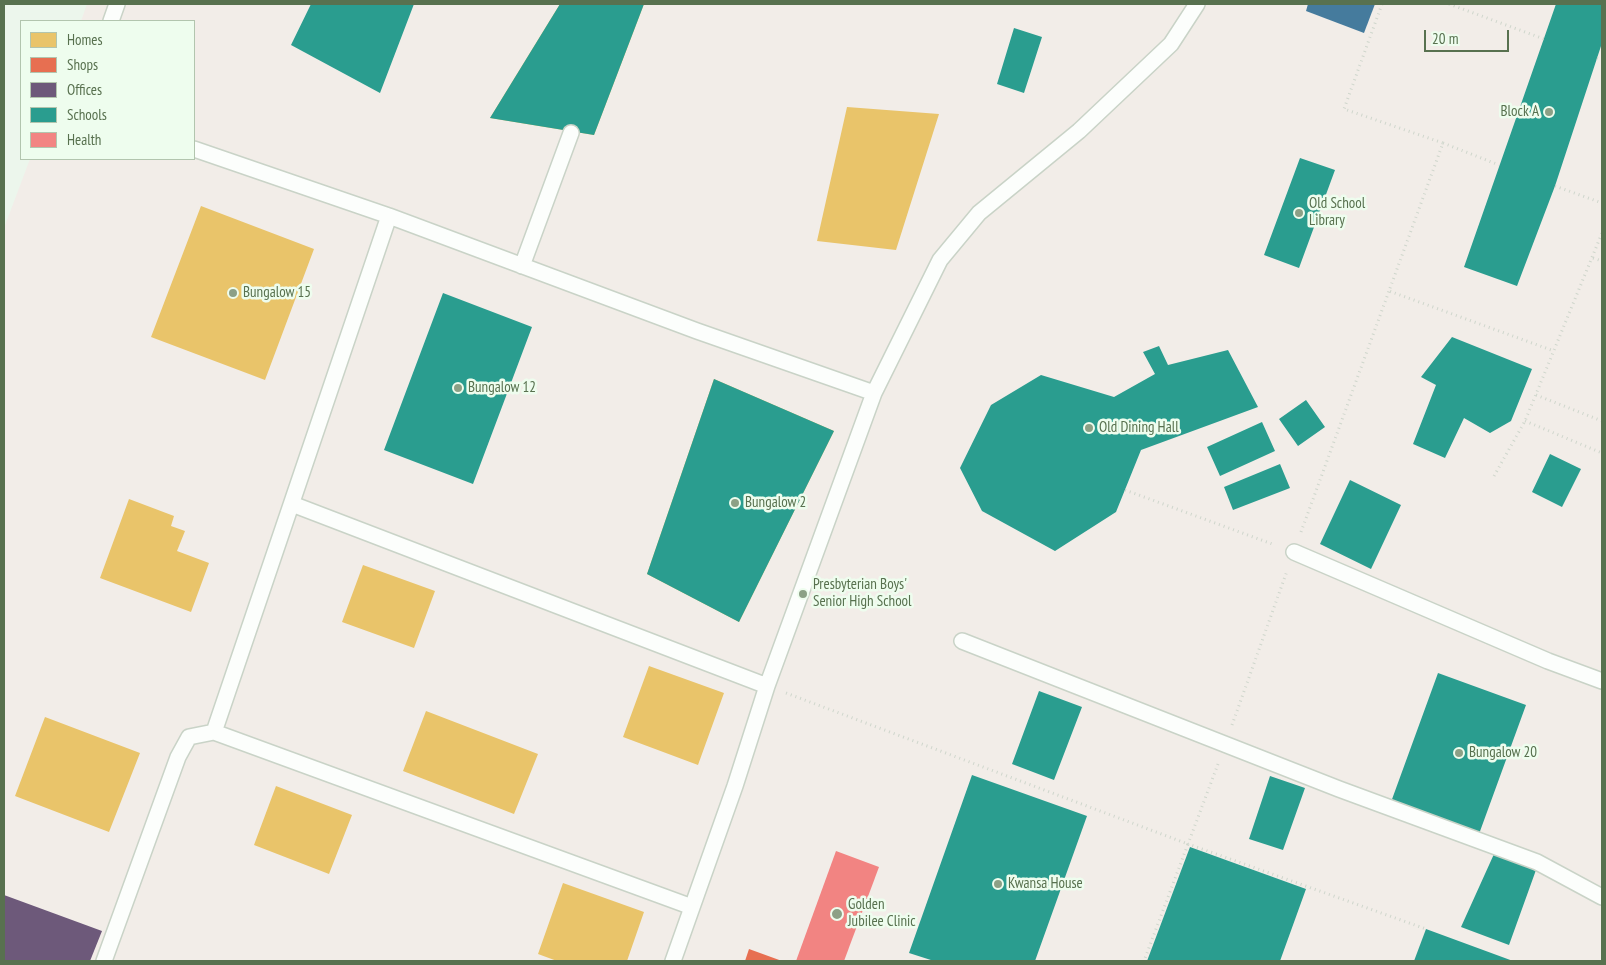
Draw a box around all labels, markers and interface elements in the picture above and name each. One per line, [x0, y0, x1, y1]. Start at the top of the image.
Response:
legend [20, 20, 195, 160]
scale bar [1426, 20, 1511, 52]
text: 20 m [1432, 29, 1458, 48]
text: Homes [67, 30, 103, 49]
text: Shops [67, 55, 98, 74]
text: Offices [67, 80, 102, 99]
place label: Block A [1501, 103, 1539, 121]
text: Schools [67, 105, 107, 124]
marker: Block A [1543, 106, 1555, 118]
text: Health [67, 130, 101, 149]
place label: Old School Library [1309, 195, 1365, 230]
marker: Old School Library [1293, 207, 1305, 219]
place label: Bungalow 15 [243, 284, 311, 302]
marker: Bungalow 15 [227, 287, 239, 299]
place label: Bungalow 12 [468, 379, 536, 397]
marker: Bungalow 12 [452, 382, 464, 394]
place label: Old Dining Hall [1099, 419, 1179, 437]
marker: Old Dining Hall [1083, 422, 1095, 434]
place label: Bungalow 2 [745, 494, 806, 512]
marker: Bungalow 2 [729, 497, 741, 509]
place label: Presbyterian Boys' Senior High School [813, 576, 912, 611]
marker: Presbyterian Boys' Senior High School [797, 588, 809, 600]
place label: Bungalow 20 [1469, 744, 1537, 762]
marker: Bungalow 20 [1453, 747, 1465, 759]
place label: Kwansa House [1008, 875, 1083, 893]
marker: Kwansa House [992, 878, 1004, 890]
place label: Golden Jubilee Clinic [848, 896, 916, 931]
marker: Golden Jubilee Clinic [830, 907, 844, 921]

